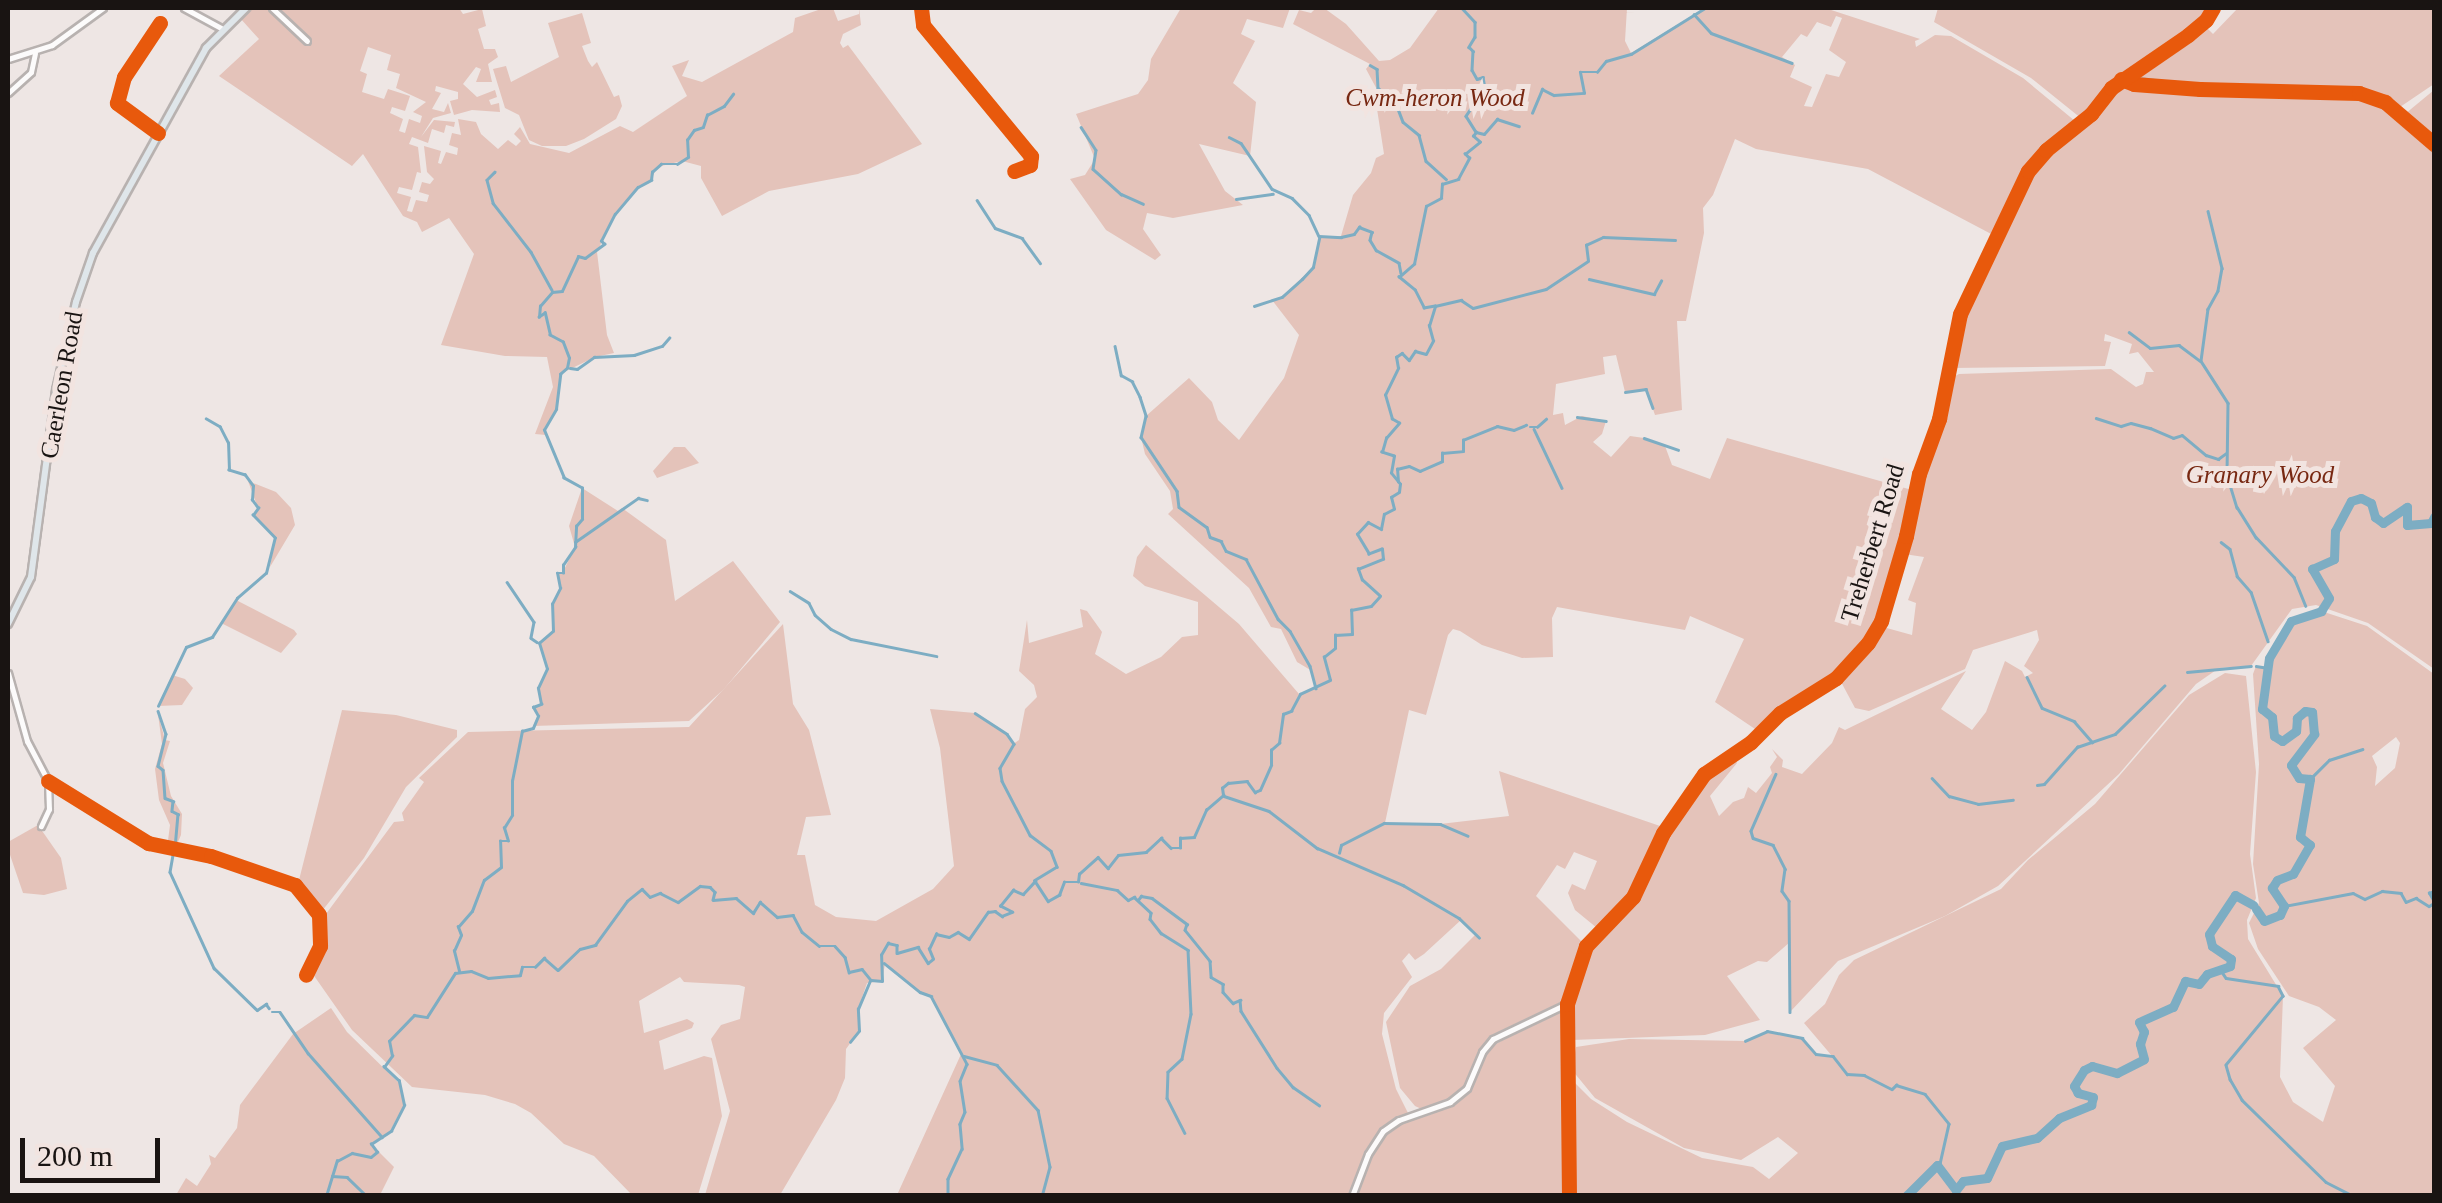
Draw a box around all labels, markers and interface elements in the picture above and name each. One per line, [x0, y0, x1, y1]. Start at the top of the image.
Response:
park label: Cwm-heron Wood [1345, 83, 1525, 113]
street label: Caerleon Road [34, 309, 90, 461]
street label: Treherbert Road [1835, 460, 1911, 626]
park label: Granary Wood [2186, 460, 2334, 490]
scale bar [25, 1118, 165, 1180]
text: 200 m [37, 1139, 113, 1172]

